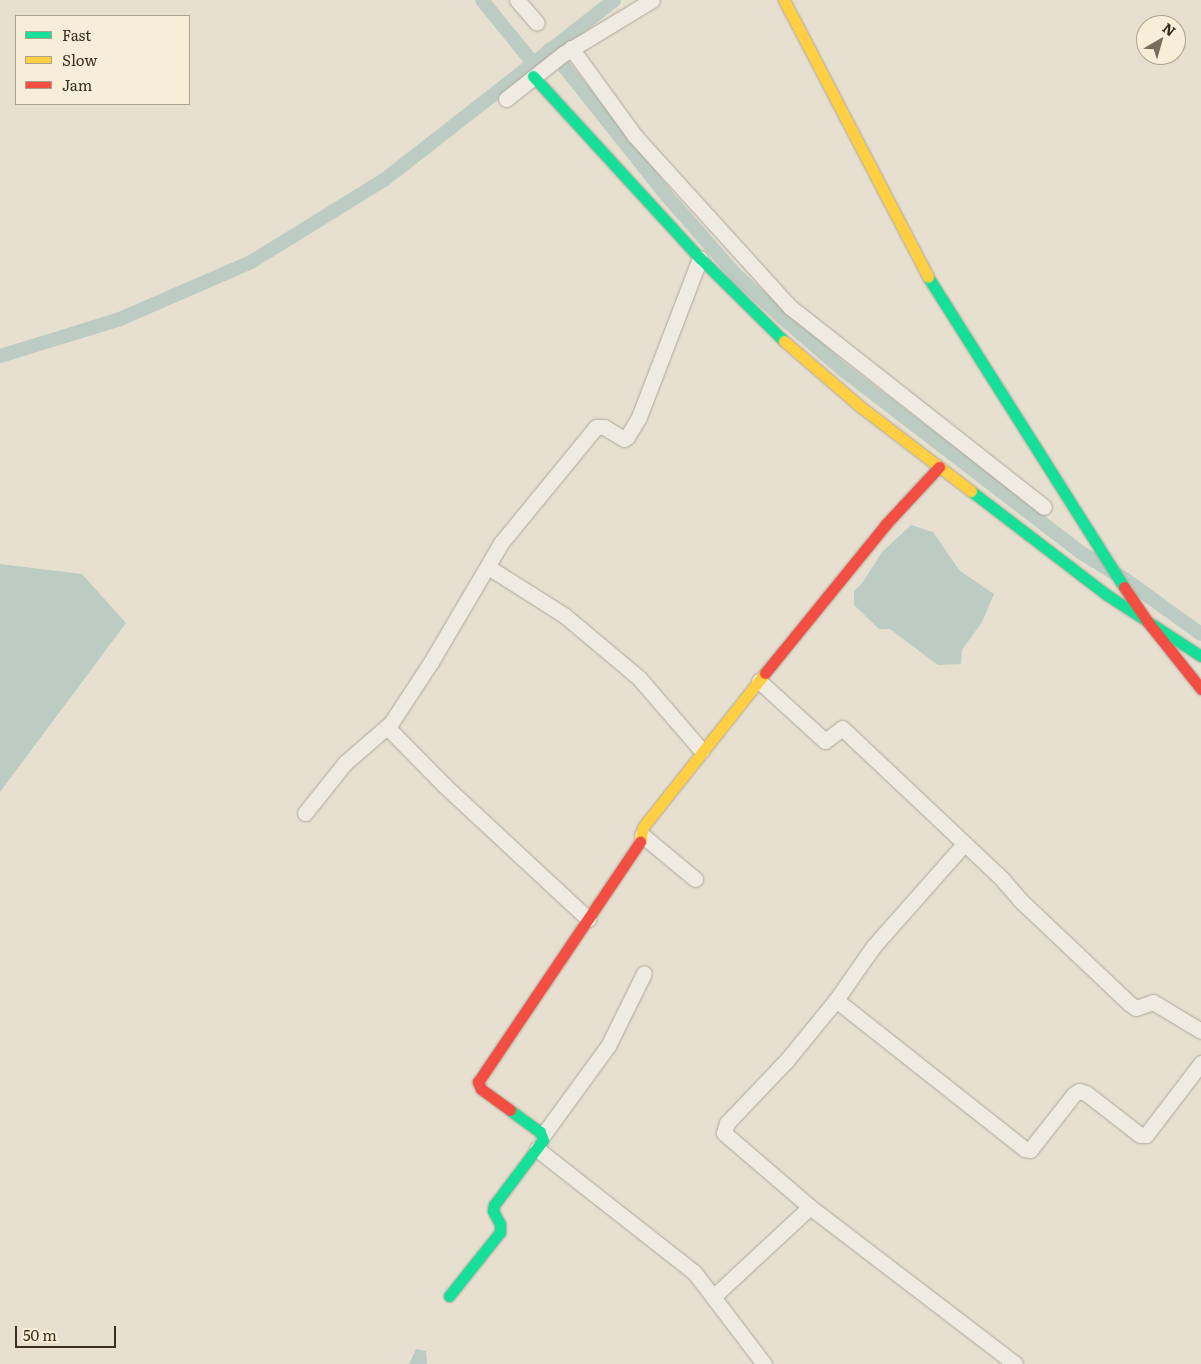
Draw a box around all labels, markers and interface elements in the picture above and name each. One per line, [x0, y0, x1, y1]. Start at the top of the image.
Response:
legend [15, 15, 190, 105]
north arrow [1136, 15, 1186, 65]
text: N [1159, 17, 1180, 40]
text: Fast [62, 23, 91, 46]
text: Slow [62, 48, 97, 71]
text: Jam [62, 73, 92, 96]
scale bar [18, 1316, 119, 1348]
text: 50 m [23, 1323, 57, 1346]

